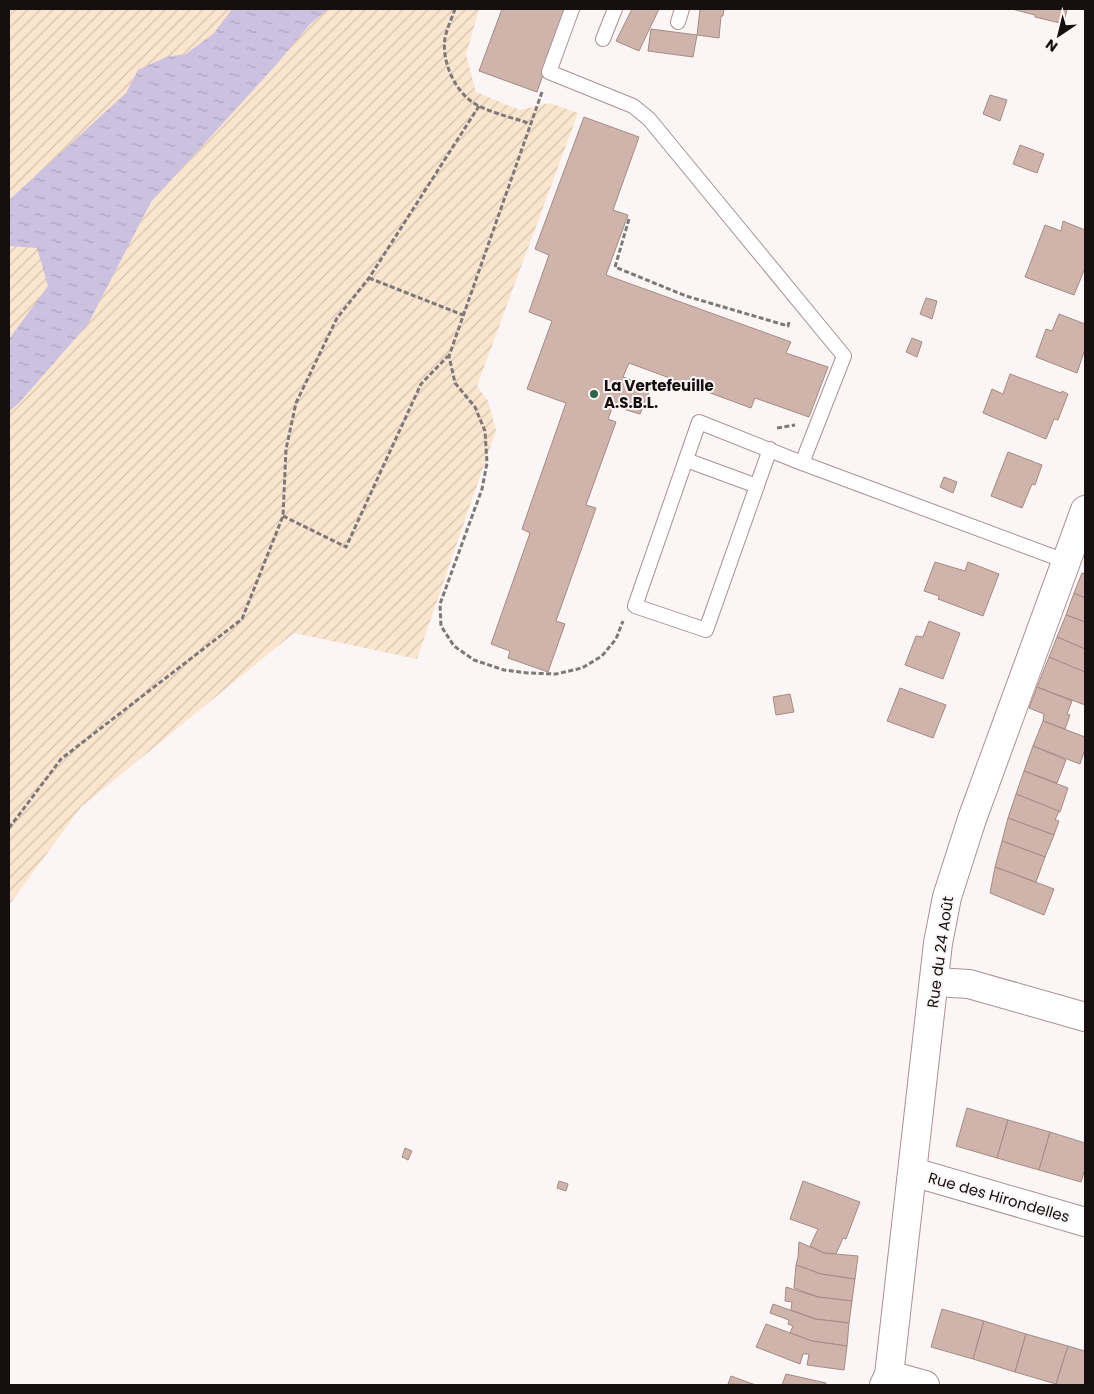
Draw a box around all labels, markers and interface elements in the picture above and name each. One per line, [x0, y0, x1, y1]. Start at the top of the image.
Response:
north arrow [1034, 10, 1084, 60]
text: N [1041, 34, 1062, 57]
place label: La Vertefeuille A.S.B.L. [604, 375, 714, 413]
marker: La Vertefeuille A.S.B.L. [588, 388, 600, 400]
street label: Rue du 24 Août [922, 895, 958, 1009]
street label: Rue des Hirondelles [926, 1167, 1072, 1227]

